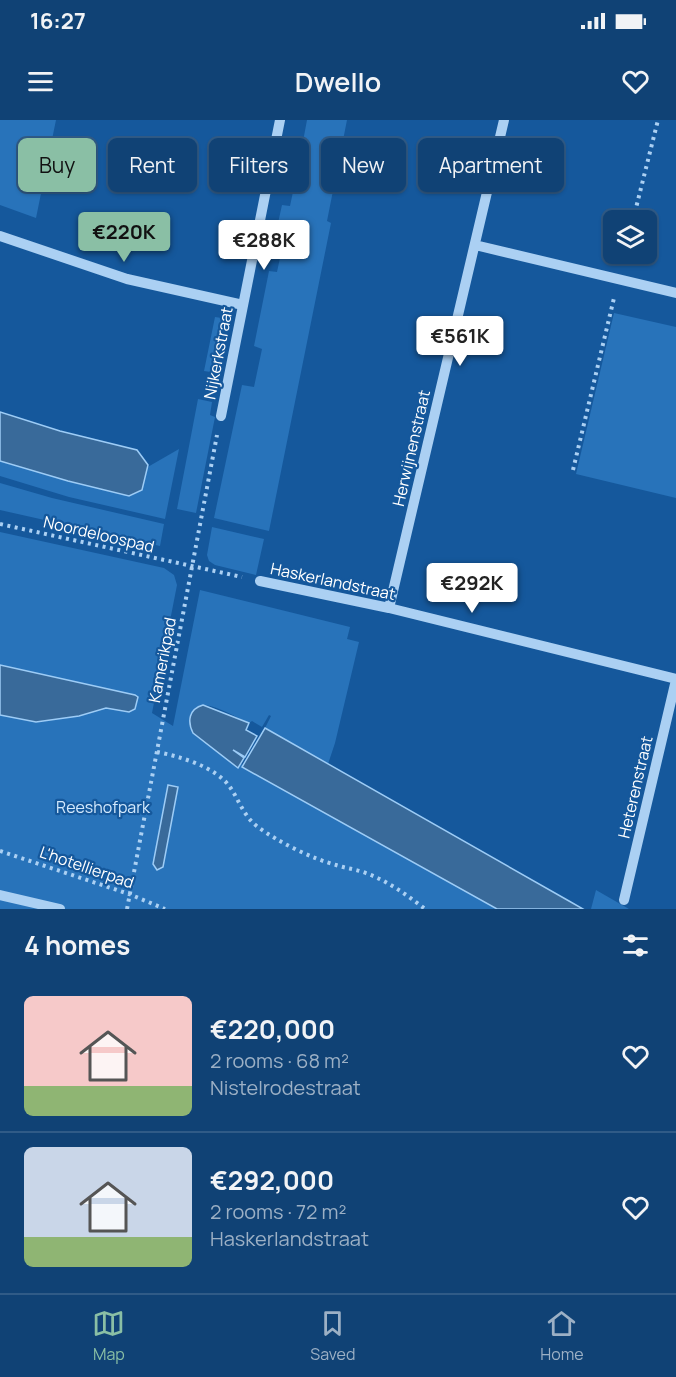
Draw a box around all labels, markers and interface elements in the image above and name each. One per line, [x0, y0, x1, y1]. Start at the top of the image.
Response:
text: 16:27 [30, 6, 86, 36]
text: Dwello [295, 63, 381, 100]
icon: menu [24, 65, 57, 98]
icon: heart [619, 65, 652, 98]
chip: Buy [18, 138, 96, 192]
chip: Rent [108, 138, 197, 192]
chip: Filters [209, 138, 309, 192]
chip: New [321, 138, 406, 192]
chip: Apartment [418, 138, 564, 192]
map controls [603, 210, 657, 264]
button: layers [603, 210, 657, 264]
pin: €220K [82, 212, 166, 263]
text: €220K [92, 218, 156, 245]
pin: €288K [222, 220, 306, 271]
text: €288K [233, 226, 296, 253]
street label: Nijkerkstraat [198, 305, 238, 401]
pin: €561K [418, 316, 502, 367]
text: €561K [430, 322, 490, 349]
street label: Herwijnenstraat [387, 388, 435, 508]
street label: Noordeloospad [41, 511, 157, 557]
street label: Haskerlandstraat [269, 557, 397, 605]
pin: €292K [430, 563, 514, 614]
text: €292K [441, 569, 503, 596]
street label: Kamerikpad [143, 615, 181, 705]
street label: Heterenstraat [613, 734, 657, 840]
park label: Reeshofpark [56, 796, 151, 818]
street label: L'hotellierpad [37, 841, 137, 893]
text: 4 homes [24, 927, 130, 963]
icon: filters [619, 929, 652, 962]
text: €220,000 [210, 1011, 335, 1047]
icon: home [72, 1020, 144, 1092]
icon: heart [619, 1040, 652, 1073]
text: 2 rooms · 68 m² [210, 1047, 349, 1074]
text: Nistelrodestraat [210, 1074, 361, 1101]
text: €292,000 [210, 1162, 334, 1198]
icon: home [72, 1171, 144, 1243]
icon: heart [619, 1191, 652, 1224]
text: 2 rooms · 72 m² [210, 1198, 346, 1225]
text: Haskerlandstraat [210, 1225, 369, 1252]
tab: Map [92, 1307, 125, 1365]
tab: Saved [310, 1307, 355, 1365]
tab: Home [540, 1307, 584, 1365]

